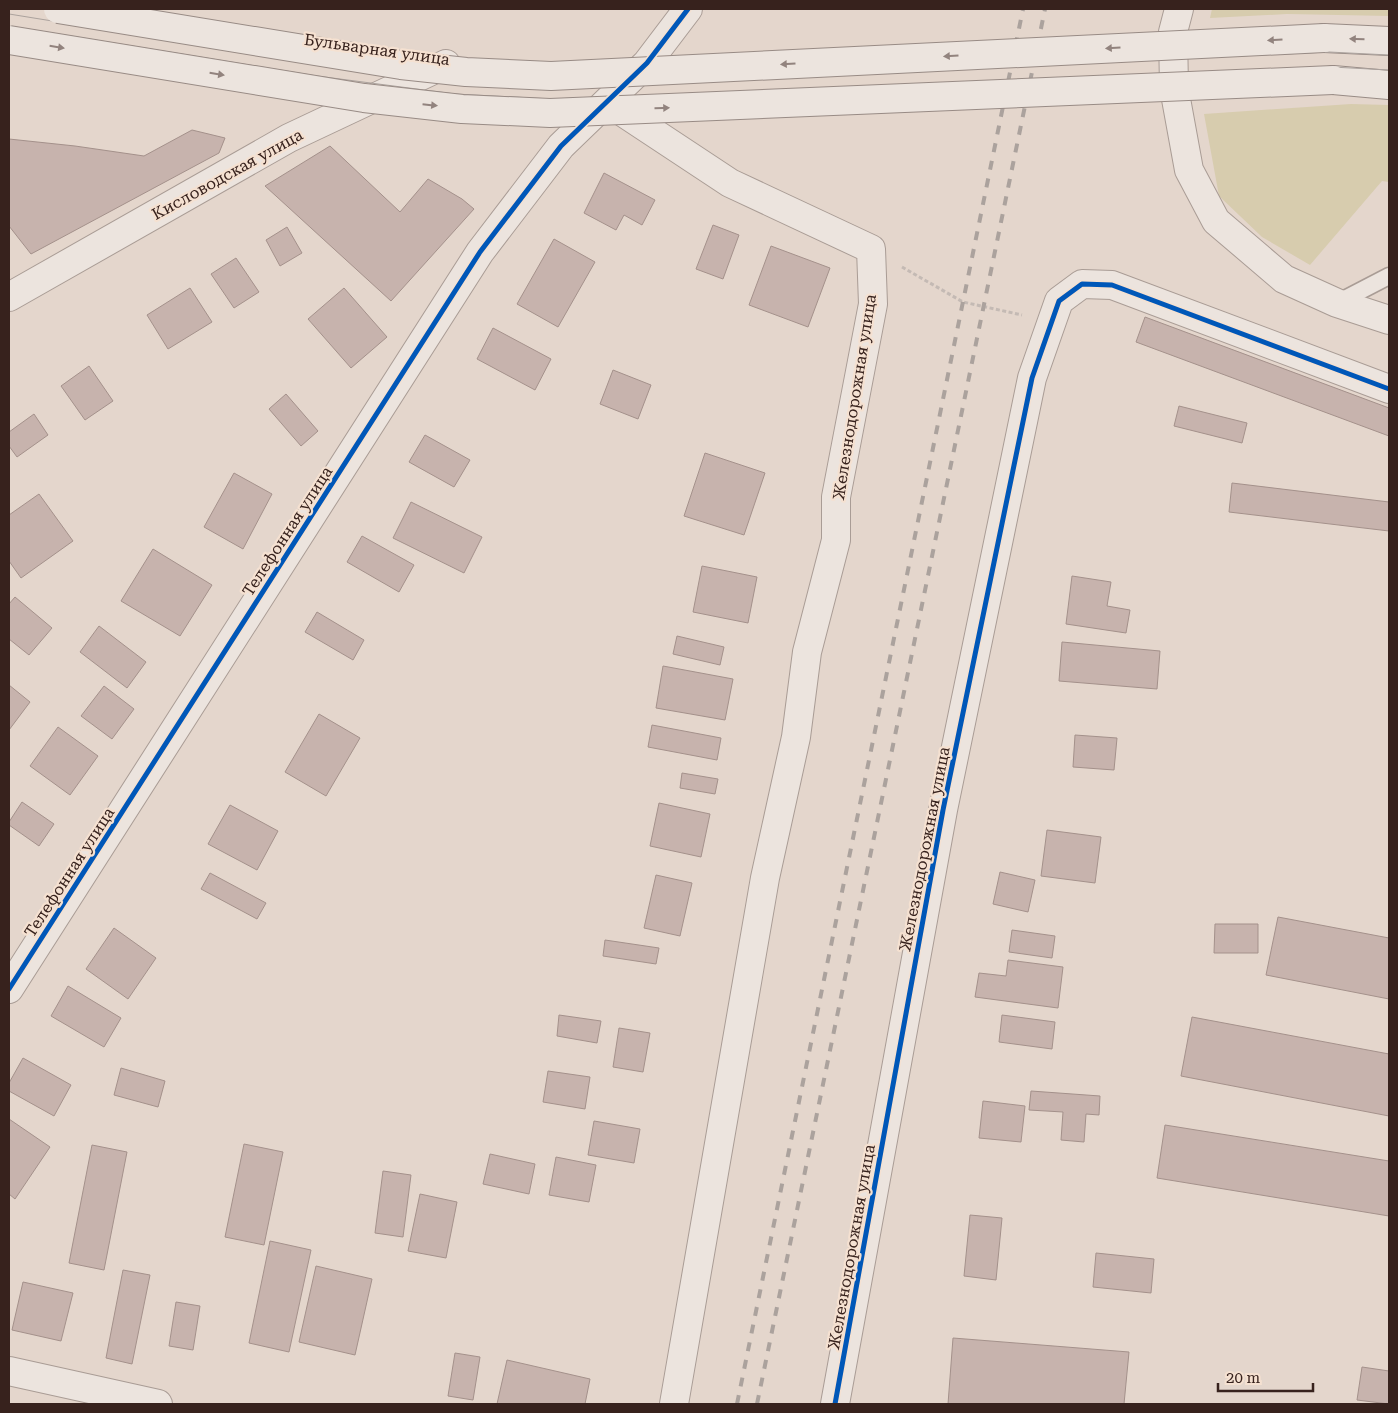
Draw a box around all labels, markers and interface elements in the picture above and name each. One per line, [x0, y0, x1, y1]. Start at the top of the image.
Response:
street label: Бульварная улица [303, 30, 451, 69]
one-way arrow [1348, 35, 1364, 43]
one-way arrow [1267, 37, 1283, 45]
one-way arrow [49, 44, 65, 52]
one-way arrow [1105, 45, 1121, 53]
one-way arrow [942, 53, 958, 61]
one-way arrow [780, 61, 796, 69]
one-way arrow [210, 70, 226, 78]
one-way arrow [422, 101, 438, 109]
one-way arrow [654, 104, 670, 112]
street label: Кисловодская улица [148, 125, 306, 224]
street label: Железнодорожная улица [829, 292, 880, 501]
street label: Телефонная улица [238, 463, 337, 600]
street label: Железнодорожная улица [895, 745, 954, 953]
street label: Телефонная улица [20, 804, 119, 941]
street label: Железнодорожная улица [824, 1143, 879, 1351]
scale bar [1218, 1360, 1313, 1392]
text: 20 m [1226, 1369, 1261, 1387]

